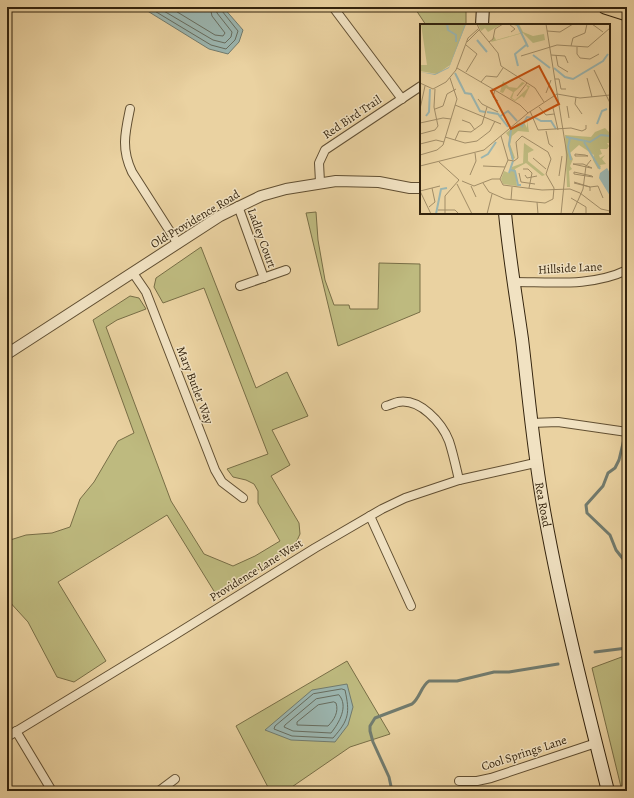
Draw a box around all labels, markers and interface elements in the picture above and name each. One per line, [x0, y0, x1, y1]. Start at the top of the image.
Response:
inset map [420, 24, 610, 214]
street label: Red Bird Trail [320, 91, 384, 142]
street label: Old Providence Road [147, 186, 243, 252]
street label: Ladley Court [244, 206, 280, 270]
street label: Hillside Lane [538, 258, 602, 278]
street label: Mary Butler Way [173, 344, 217, 427]
street label: Rea Road [531, 481, 555, 529]
street label: Providence Lane West [206, 535, 306, 605]
street label: Cool Springs Lane [479, 732, 569, 774]

